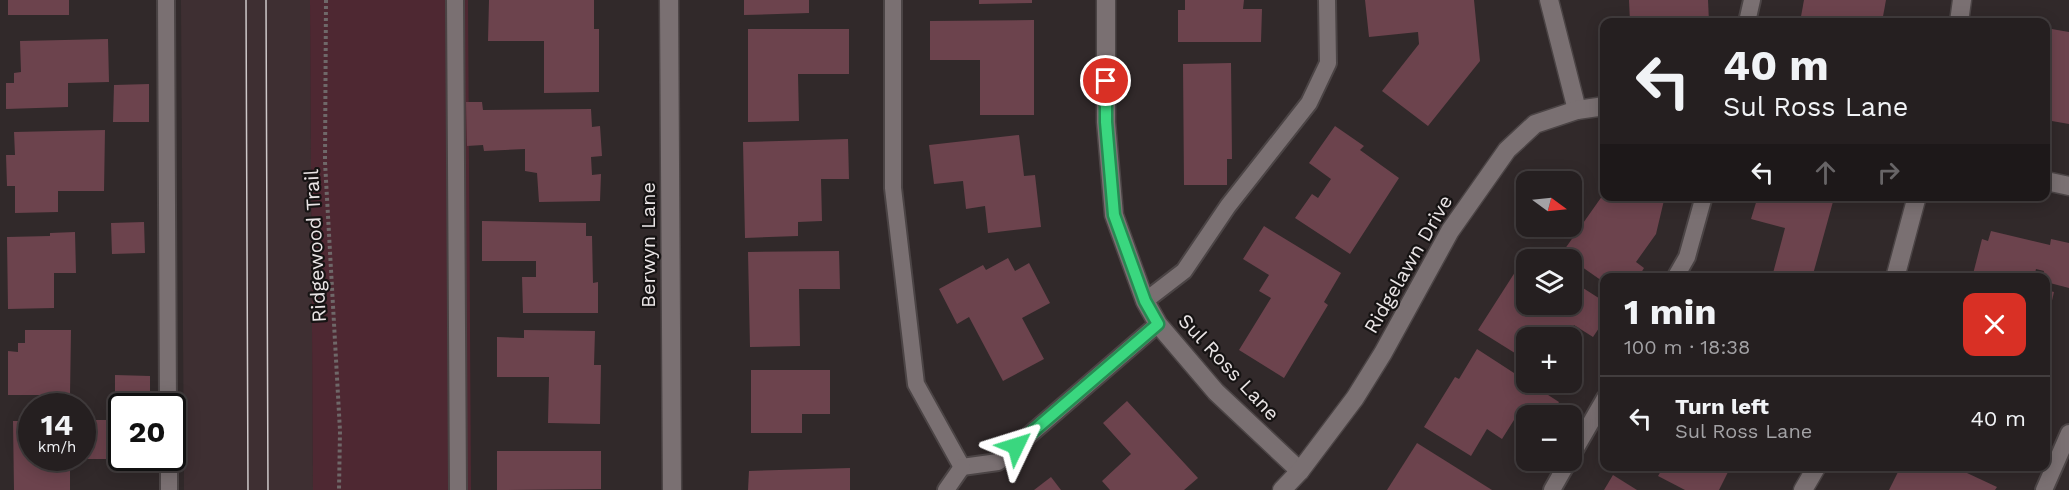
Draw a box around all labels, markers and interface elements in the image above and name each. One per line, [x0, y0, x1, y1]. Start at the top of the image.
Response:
text: 40 m [1723, 41, 1829, 90]
icon: left [1624, 42, 1702, 120]
pin [1080, 55, 1131, 106]
icon: arrive [1089, 64, 1122, 97]
text: Sul Ross Lane [1723, 91, 1908, 123]
icon: left [1746, 156, 1779, 189]
icon: ahead [1809, 156, 1842, 189]
icon: right [1872, 156, 1905, 189]
street label: Ridgewood Trail [299, 169, 331, 323]
north arrow [1516, 171, 1582, 237]
map controls [1516, 171, 1582, 471]
street label: Berwyn Lane [636, 182, 660, 308]
street label: Ridgelawn Drive [1359, 190, 1457, 338]
button: layers [1516, 249, 1582, 315]
text: 1 min [1624, 291, 1716, 333]
button: close [1963, 293, 2026, 356]
street label: Sul Ross Lane [1173, 309, 1285, 425]
button: + [1516, 327, 1582, 393]
text: 100 m · 18:38 [1624, 335, 1750, 359]
speed limit sign: 20 [108, 393, 186, 471]
text: Turn left [1675, 394, 1769, 419]
icon: left [1624, 402, 1657, 435]
button: − [1516, 405, 1582, 471]
text: 40 m [1970, 406, 2026, 431]
text: 14 [41, 407, 73, 442]
position arrow [984, 414, 1048, 478]
text: Sul Ross Lane [1675, 419, 1812, 443]
text: km/h [38, 438, 76, 456]

